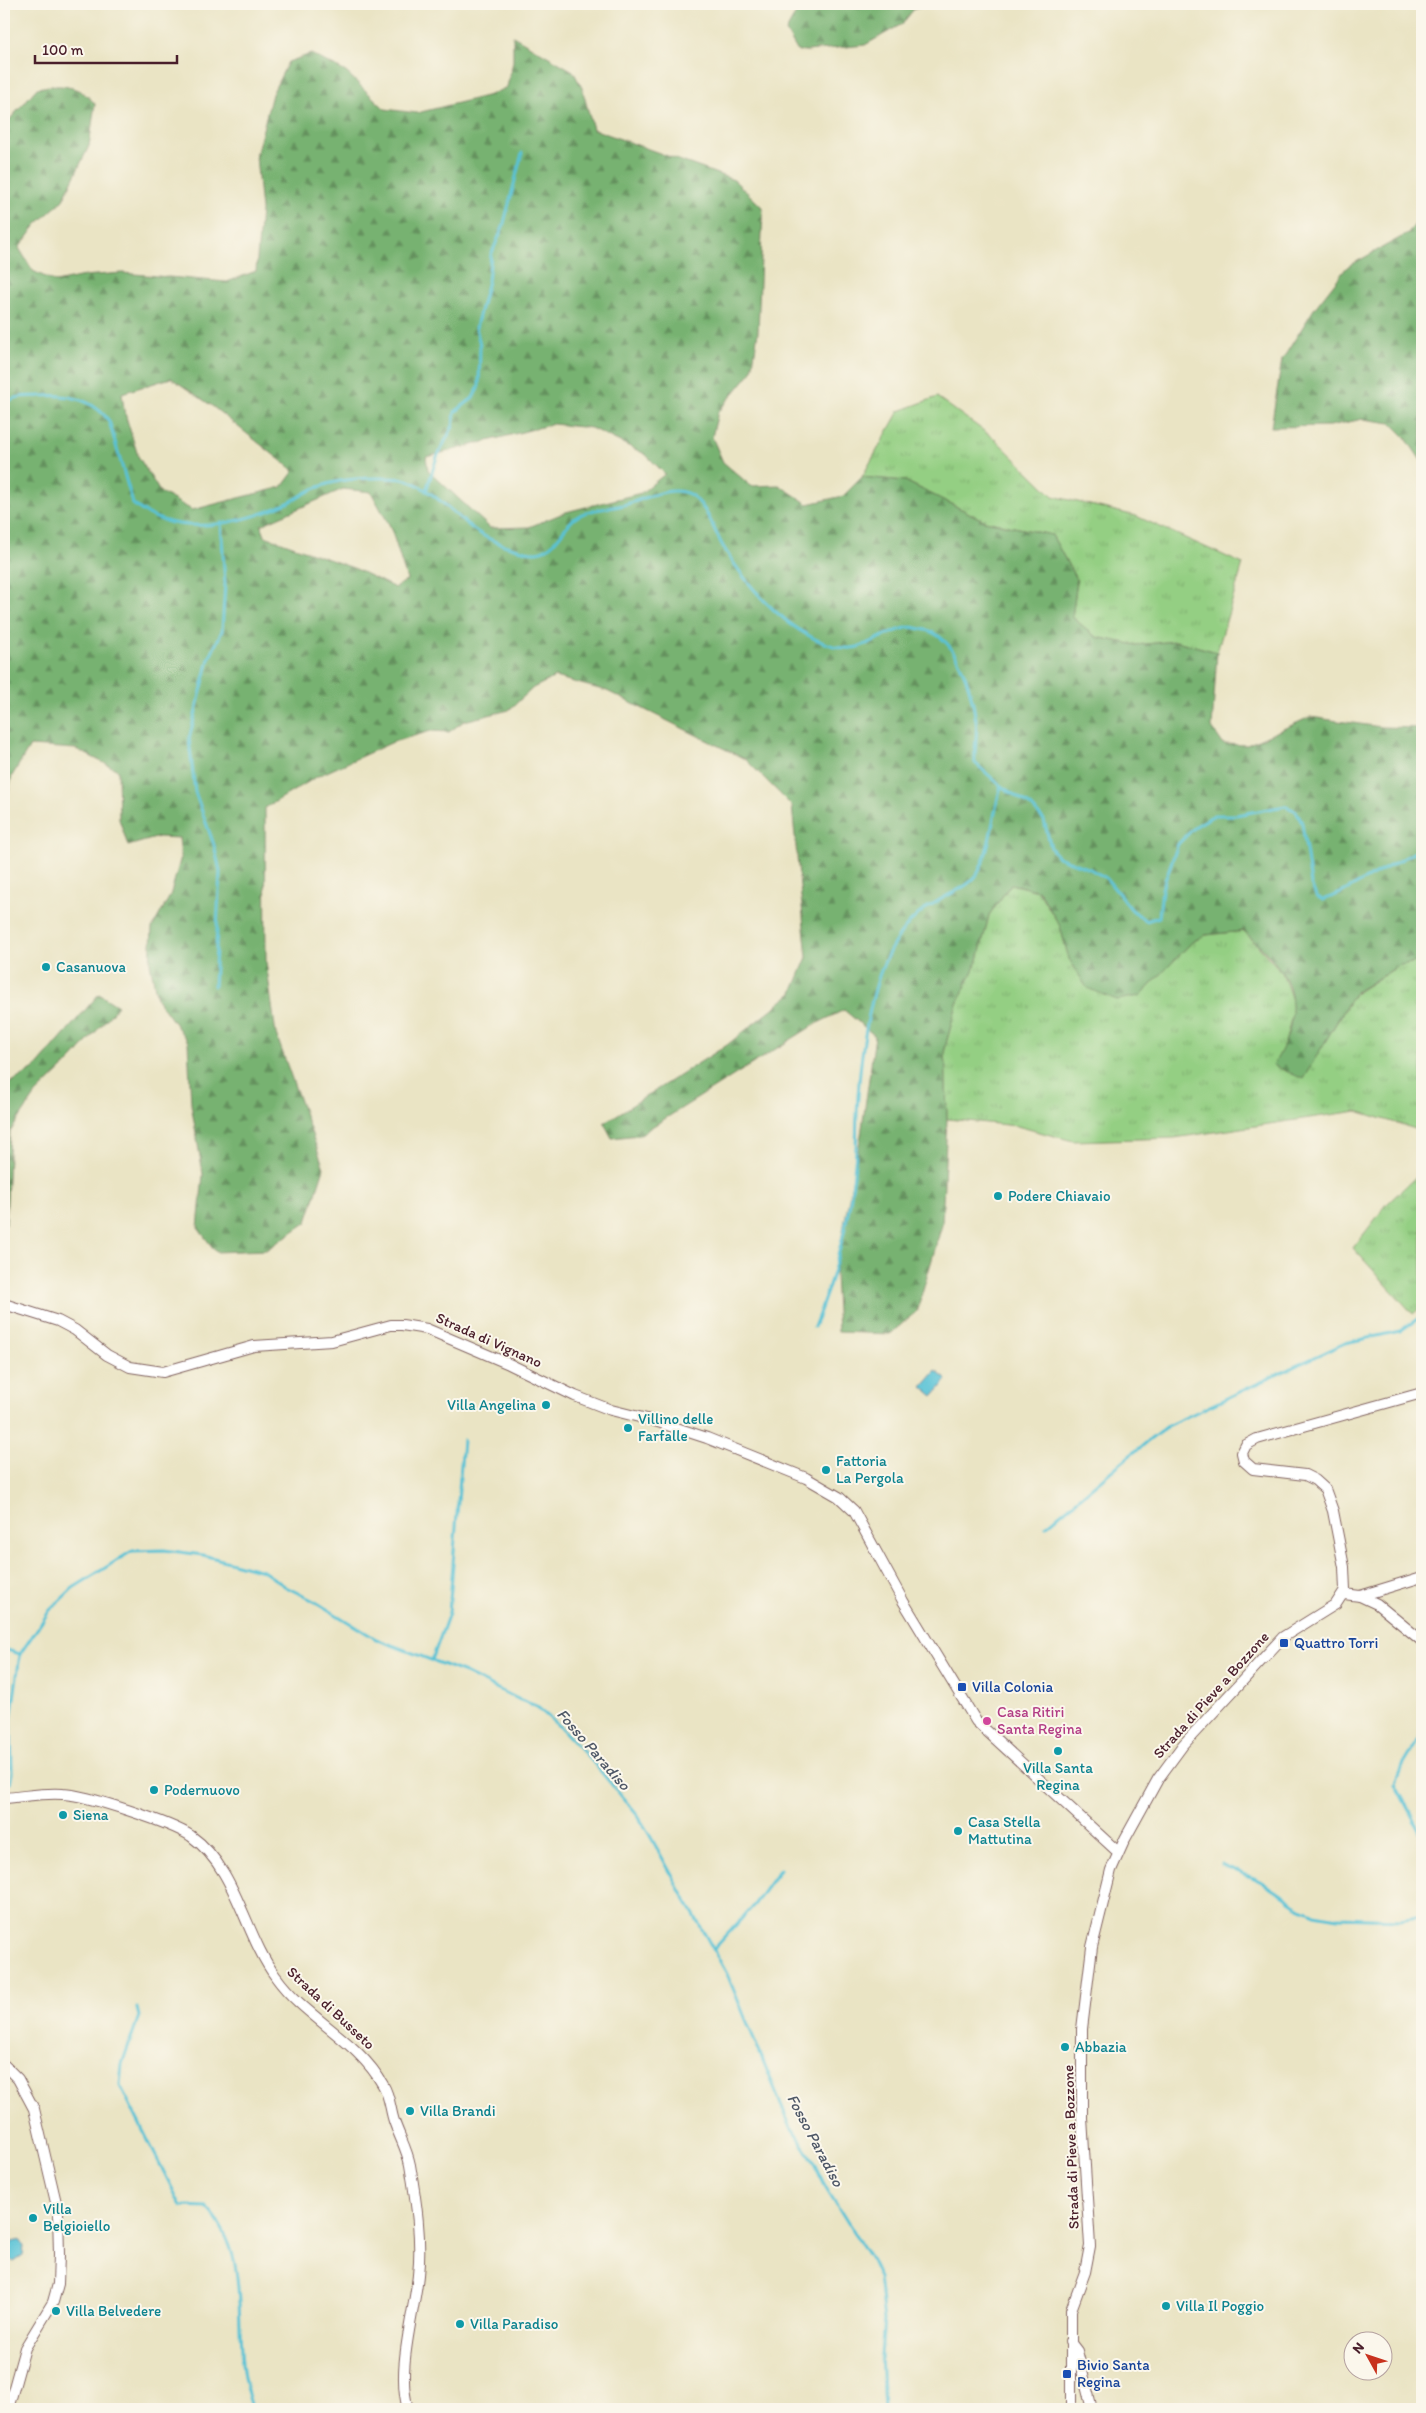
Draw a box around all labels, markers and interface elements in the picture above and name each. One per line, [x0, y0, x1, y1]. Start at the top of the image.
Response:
scale bar [35, 32, 178, 64]
text: 100 m [42, 41, 84, 59]
place label: Casanuova [56, 958, 126, 976]
marker: Casanuova [40, 961, 52, 973]
place label: Podere Chiavaio [1008, 1187, 1111, 1205]
marker: Podere Chiavaio [992, 1190, 1004, 1202]
street label: Strada di Vignano [433, 1309, 545, 1371]
place label: Villa Angelina [447, 1396, 537, 1414]
marker: Villa Angelina [540, 1399, 552, 1411]
place label: Villino delle Farfalle [638, 1410, 713, 1445]
marker: Villino delle Farfalle [622, 1422, 634, 1434]
place label: Fattoria La Pergola [836, 1452, 904, 1487]
marker: Fattoria La Pergola [820, 1464, 832, 1476]
street label: Strada di Pieve a Bozzone [1149, 1628, 1273, 1762]
place label: Quattro Torri [1294, 1634, 1378, 1652]
marker: Quattro Torri [1278, 1637, 1290, 1649]
place label: Villa Colonia [972, 1678, 1053, 1696]
marker: Villa Colonia [956, 1681, 968, 1693]
place label: Casa Ritiri Santa Regina [997, 1703, 1083, 1738]
water label: Fosso Paradiso [553, 1705, 635, 1795]
marker: Casa Ritiri Santa Regina [981, 1715, 993, 1727]
marker: Villa Santa Regina [1052, 1745, 1064, 1757]
place label: Villa Santa Regina [1023, 1759, 1093, 1794]
place label: Podernuovo [164, 1781, 240, 1799]
marker: Podernuovo [148, 1784, 160, 1796]
place label: Siena [73, 1806, 109, 1824]
marker: Siena [57, 1809, 69, 1821]
place label: Casa Stella Mattutina [968, 1813, 1041, 1848]
marker: Casa Stella Mattutina [952, 1825, 964, 1837]
street label: Strada di Busseto [283, 1963, 379, 2053]
place label: Abbazia [1075, 2038, 1127, 2056]
marker: Abbazia [1059, 2041, 1071, 2053]
street label: Strada di Pieve a Bozzone [1059, 2064, 1083, 2230]
water label: Fosso Paradiso [783, 2091, 848, 2191]
place label: Villa Brandi [420, 2102, 495, 2120]
marker: Villa Brandi [404, 2105, 416, 2117]
place label: Villa Belgioiello [43, 2200, 110, 2235]
marker: Villa Belgioiello [27, 2212, 39, 2224]
place label: Villa Il Poggio [1176, 2297, 1264, 2315]
marker: Villa Il Poggio [1160, 2300, 1172, 2312]
place label: Villa Belvedere [66, 2302, 161, 2320]
marker: Villa Belvedere [50, 2305, 62, 2317]
place label: Villa Paradiso [470, 2315, 558, 2333]
marker: Villa Paradiso [454, 2318, 466, 2330]
north arrow [1344, 2330, 1394, 2380]
text: N [1349, 2339, 1368, 2357]
place label: Bivio Santa Regina [1077, 2356, 1150, 2391]
marker: Bivio Santa Regina [1061, 2368, 1073, 2380]

